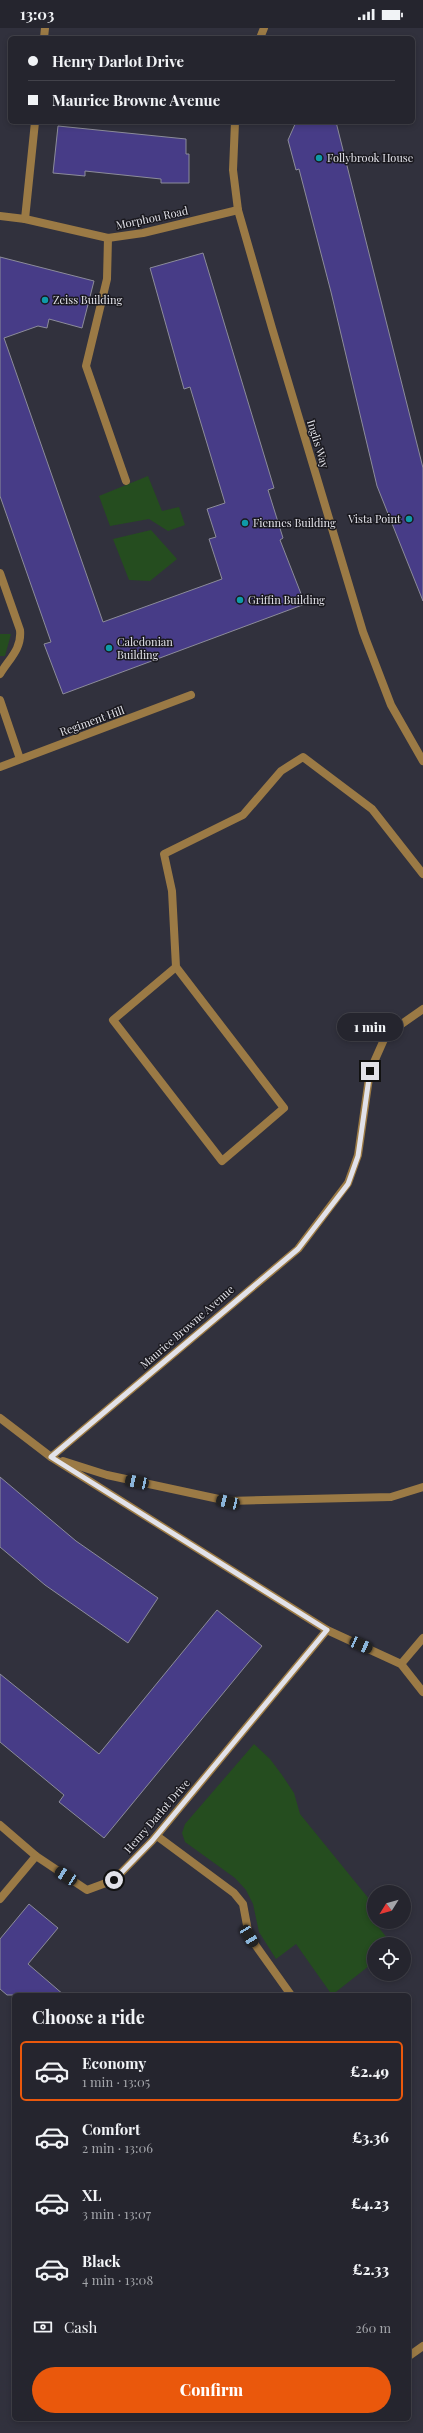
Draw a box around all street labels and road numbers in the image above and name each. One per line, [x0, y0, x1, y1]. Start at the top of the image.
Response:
street label: Morphou Road [114, 202, 190, 232]
street label: Inglis Way [304, 418, 333, 470]
street label: Regiment Hill [57, 702, 126, 739]
street label: Maurice Browne Avenue [137, 1281, 237, 1372]
street label: Henry Darlot Drive [120, 1775, 193, 1856]

